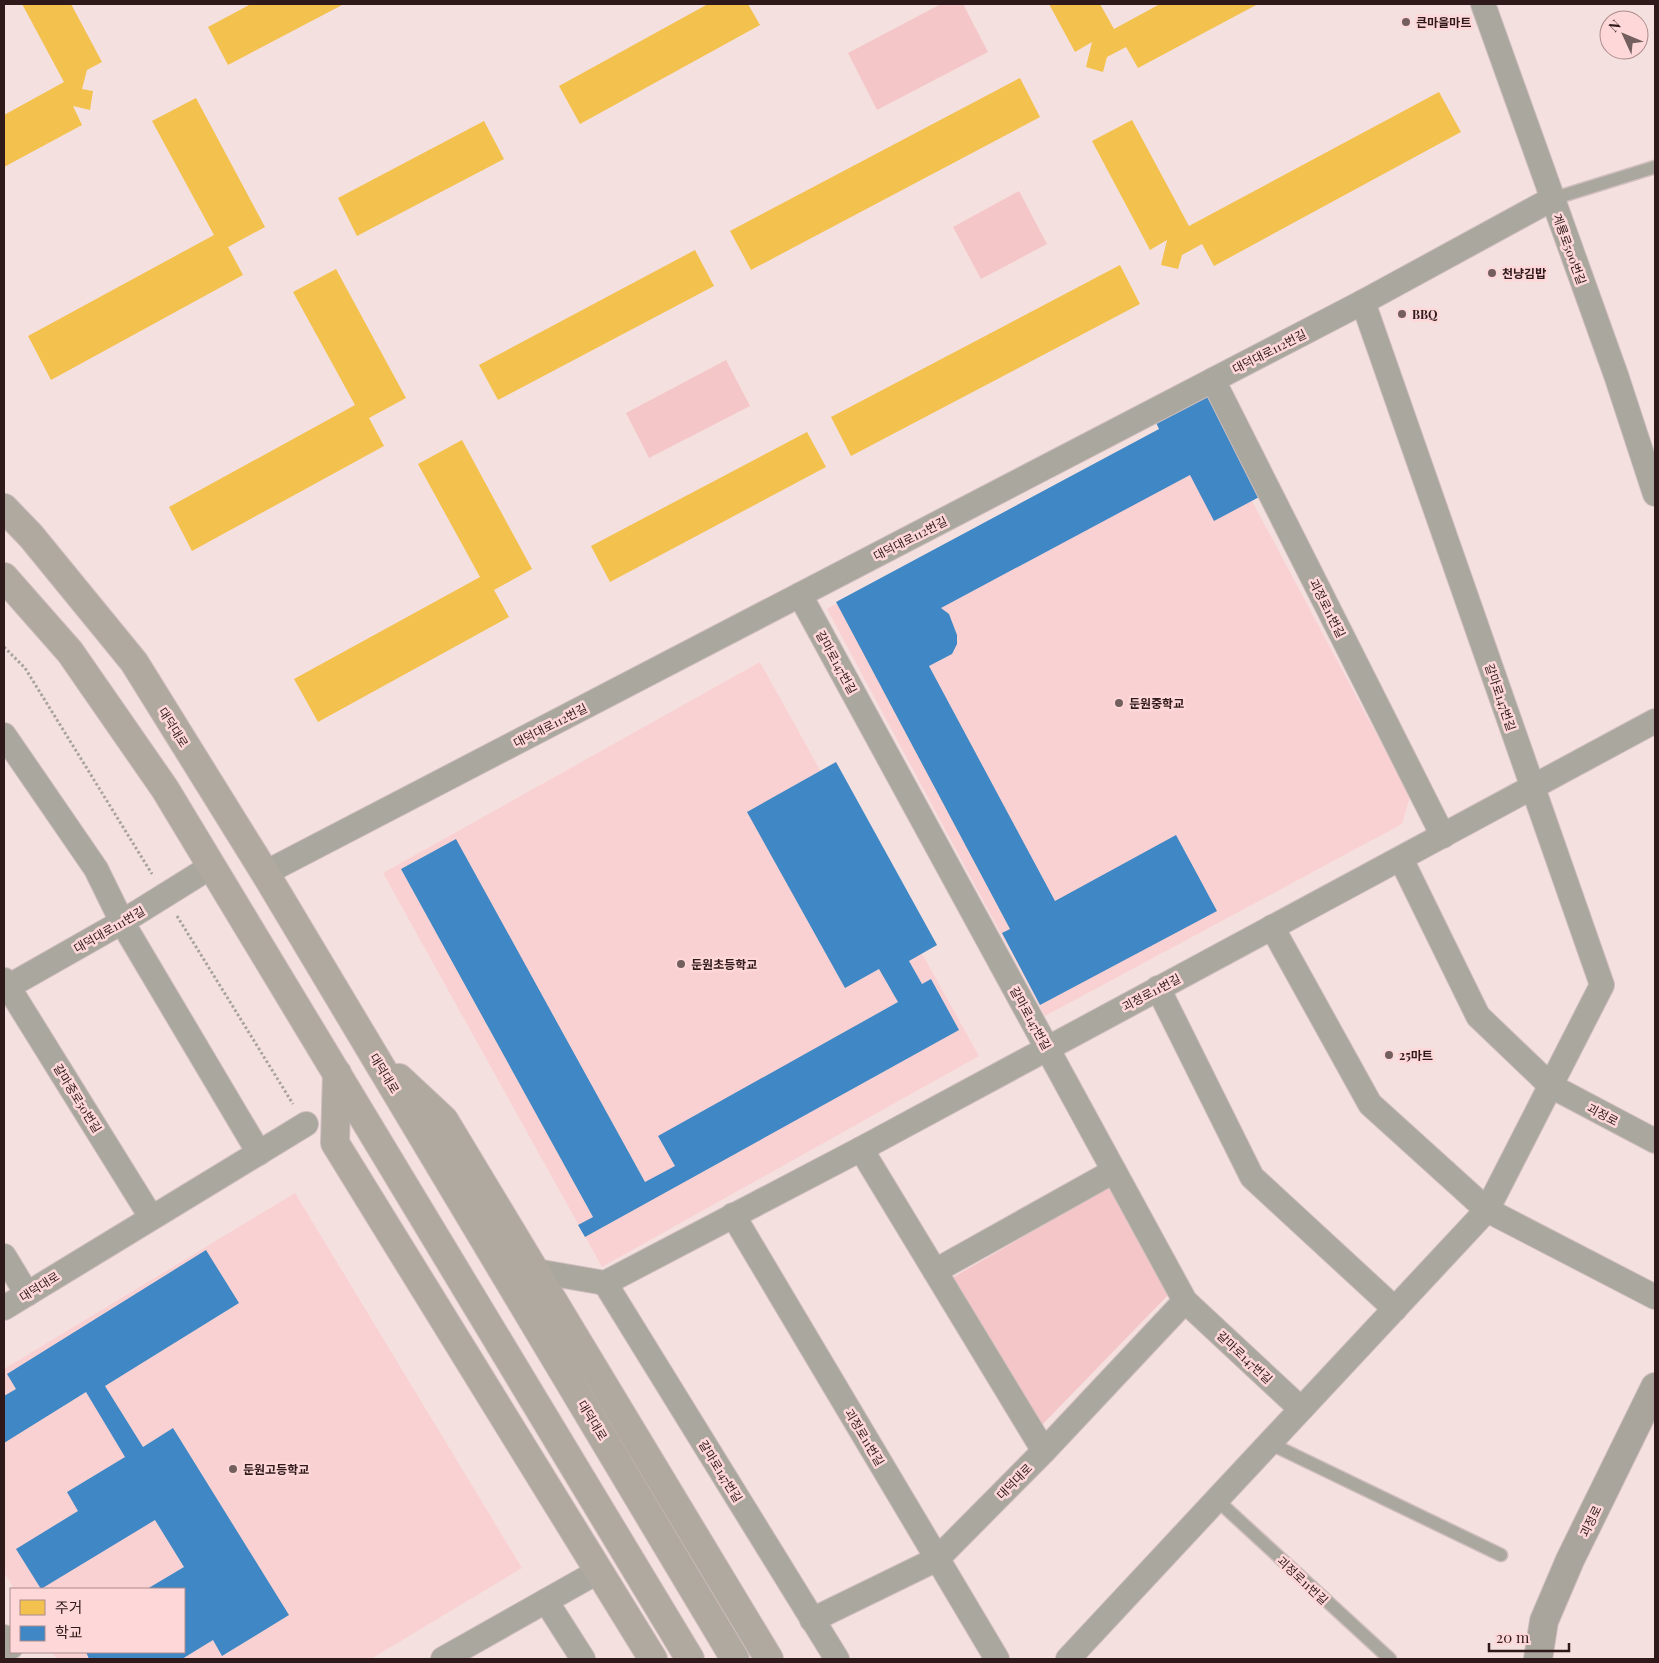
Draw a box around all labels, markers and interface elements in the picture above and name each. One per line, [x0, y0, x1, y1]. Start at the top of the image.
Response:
north arrow [1599, 10, 1649, 60]
place label: 큰마을마트 [1416, 14, 1471, 30]
text: N [1604, 15, 1625, 36]
marker: 큰마을마트 [1400, 16, 1412, 28]
street label: 계룡로500번길 [1550, 211, 1590, 287]
place label: 천냥김밥 [1502, 265, 1546, 281]
marker: 천냥김밥 [1486, 267, 1498, 279]
place label: BBQ [1412, 306, 1438, 322]
marker: BBQ [1396, 308, 1408, 320]
street label: 대덕대로112번길 [1229, 326, 1309, 376]
street label: 대덕대로112번길 [870, 513, 950, 563]
street label: 괴정로11번길 [1306, 576, 1350, 640]
street label: 갈마로147번길 [813, 627, 861, 697]
street label: 갈마로147번길 [1482, 661, 1520, 733]
place label: 둔원중학교 [1129, 695, 1184, 711]
marker: 둔원중학교 [1113, 697, 1125, 709]
street label: 대덕대로112번길 [510, 700, 590, 750]
street label: 대덕대로 [156, 704, 192, 750]
street label: 대덕대로111번길 [71, 902, 147, 956]
place label: 둔원초등학교 [691, 956, 757, 972]
marker: 둔원초등학교 [675, 958, 687, 970]
street label: 괴정로11번길 [1119, 970, 1183, 1014]
street label: 갈마로147번길 [1007, 983, 1055, 1053]
place label: 25마트 [1399, 1047, 1433, 1063]
marker: 25마트 [1383, 1049, 1395, 1061]
street label: 대덕대로 [367, 1050, 403, 1096]
street label: 갈마중로50번길 [50, 1061, 106, 1135]
street label: 괴정로 [1585, 1099, 1621, 1129]
street label: 대덕대로 [16, 1268, 62, 1304]
street label: 갈마로147번길 [1214, 1327, 1276, 1387]
street label: 대덕대로 [575, 1397, 611, 1443]
street label: 괴정로11번길 [842, 1405, 888, 1469]
street label: 갈마로147번길 [696, 1437, 746, 1505]
street label: 대덕대로 [993, 1460, 1035, 1502]
place label: 둔원고등학교 [243, 1461, 309, 1477]
marker: 둔원고등학교 [227, 1463, 239, 1475]
street label: 괴정로 [1576, 1503, 1604, 1539]
street label: 괴정로11번길 [1274, 1552, 1332, 1608]
legend [10, 1588, 185, 1653]
text: 주거 [55, 1597, 83, 1617]
scale bar [1489, 1620, 1569, 1652]
text: 학교 [55, 1622, 83, 1642]
text: 20 m [1496, 1627, 1530, 1647]

